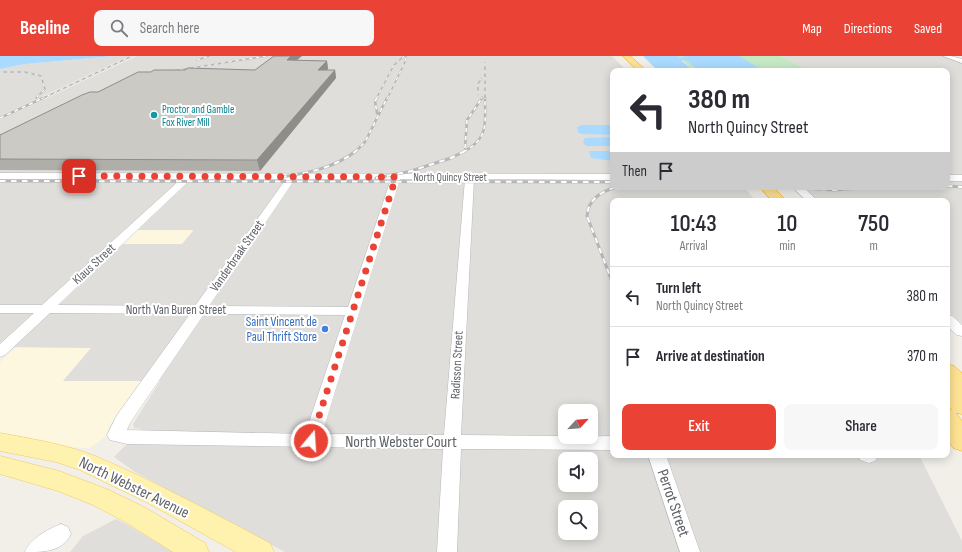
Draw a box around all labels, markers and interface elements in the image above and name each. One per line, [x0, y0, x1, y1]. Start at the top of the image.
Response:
search box [94, 10, 374, 46]
text: Beeline [20, 17, 70, 40]
icon: search [108, 17, 130, 39]
text: Search here [140, 19, 199, 38]
text: Map [802, 20, 822, 37]
text: Directions [844, 20, 892, 37]
text: Saved [914, 20, 942, 37]
text: 380 m [688, 83, 750, 116]
icon: left [622, 84, 674, 136]
place label: Proctor and Gamble Fox River Mill [162, 103, 234, 129]
marker: Proctor and Gamble Fox River Mill [149, 110, 159, 120]
text: North Quincy Street [688, 117, 808, 138]
pin [62, 159, 96, 193]
icon: arrive [655, 160, 677, 182]
text: Then [622, 162, 647, 181]
icon: arrive [68, 165, 90, 187]
street label: North Quincy Street [413, 171, 487, 184]
text: 10:43 [671, 209, 717, 238]
text: 10 [777, 209, 797, 238]
text: 750 [858, 209, 889, 238]
street label: Vanderbraak Street [206, 217, 268, 295]
text: Arrival [680, 238, 708, 254]
text: min [779, 238, 795, 254]
text: m [869, 238, 878, 254]
street label: Klaus Street [69, 240, 119, 288]
text: Turn left [656, 279, 701, 298]
icon: left [622, 286, 644, 308]
text: 380 m [906, 287, 938, 306]
text: North Quincy Street [656, 298, 743, 314]
street label: North Van Buren Street [126, 302, 226, 318]
place label: Saint Vincent de Paul Thrift Store [246, 314, 317, 345]
marker: Saint Vincent de Paul Thrift Store [320, 324, 330, 334]
street label: Radisson Street [447, 330, 467, 400]
icon: arrive [622, 346, 644, 368]
text: Arrive at destination [656, 347, 765, 366]
text: 370 m [907, 347, 938, 366]
north arrow [558, 404, 598, 444]
map controls [558, 404, 598, 540]
button: Exit [622, 404, 776, 450]
button: Share [784, 404, 938, 450]
position arrow [290, 420, 332, 462]
street label: North Webster Court [345, 433, 457, 452]
button: sound [558, 452, 598, 492]
street label: North Webster Avenue [76, 453, 192, 523]
street label: Perrot Street [653, 467, 693, 539]
button: search [558, 500, 598, 540]

